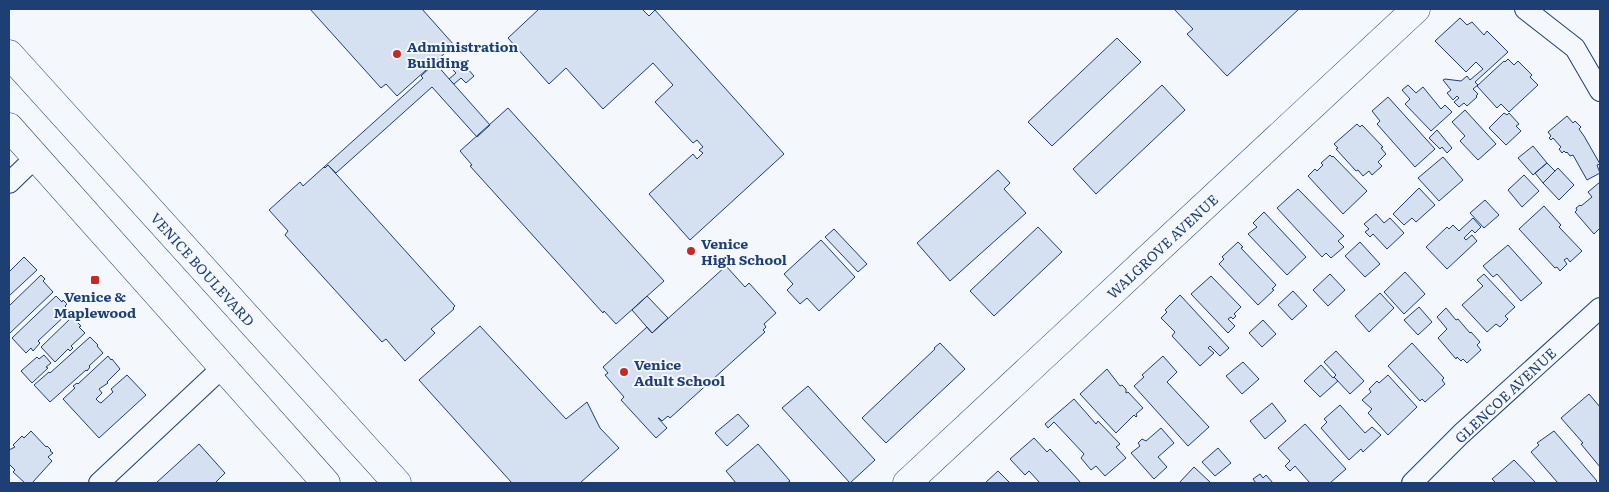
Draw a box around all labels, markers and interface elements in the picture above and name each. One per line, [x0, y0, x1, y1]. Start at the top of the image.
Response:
place label: Administration Building [407, 36, 518, 72]
marker: Administration Building [391, 48, 403, 60]
street label: WALGROVE AVENUE [1102, 189, 1222, 303]
street label: VENICE BOULEVARD [146, 208, 260, 330]
place label: Venice High School [701, 233, 787, 269]
marker: Venice High School [685, 245, 697, 257]
marker: Venice & Maplewood [89, 274, 101, 286]
place label: Venice & Maplewood [54, 286, 136, 322]
street label: GLENCOE AVENUE [1450, 343, 1560, 447]
place label: Venice Adult School [634, 354, 725, 390]
marker: Venice Adult School [618, 366, 630, 378]

